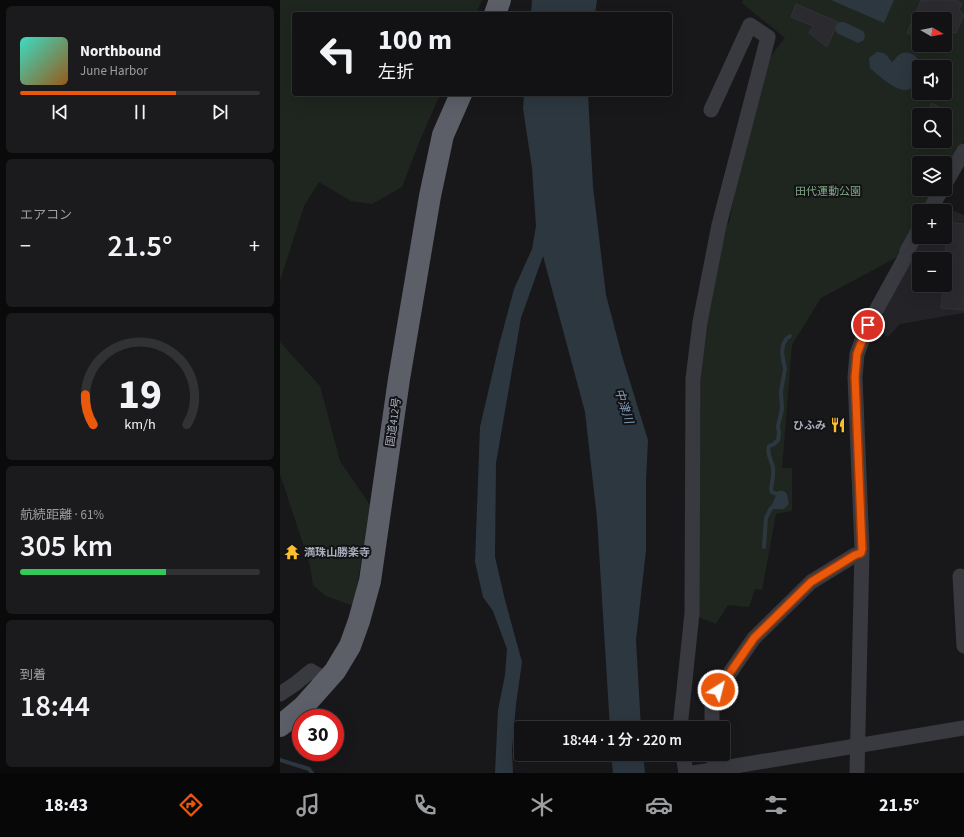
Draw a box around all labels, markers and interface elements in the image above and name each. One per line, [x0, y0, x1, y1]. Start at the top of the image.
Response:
north arrow [912, 12, 952, 52]
map controls [912, 12, 952, 292]
text: 100 m [378, 20, 452, 60]
icon: left [312, 28, 364, 80]
text: Northbound [80, 41, 161, 62]
text: 左折 [378, 60, 414, 85]
button: sound [912, 60, 952, 100]
text: June Harbor [80, 62, 148, 80]
icon: previous [49, 101, 71, 123]
icon: pause [129, 101, 151, 123]
icon: next [209, 101, 231, 123]
button: search [912, 108, 952, 148]
button: layers [912, 156, 952, 196]
park label: 田代運動公園 [795, 184, 861, 199]
button: + [912, 204, 952, 244]
text: エアコン [20, 206, 72, 224]
text: 21.5° [108, 225, 172, 268]
text: − [20, 230, 31, 262]
text: + [249, 230, 260, 262]
button: − [912, 252, 952, 292]
pin [851, 308, 885, 342]
icon: arrive [857, 314, 879, 336]
text: 19 [118, 364, 162, 424]
water label: 中津川 [610, 386, 638, 428]
street label: 国道412号 [383, 397, 404, 448]
text: km/h [124, 413, 156, 434]
restaurant icon: ひふみ [829, 416, 847, 434]
place label: ひふみ [793, 418, 826, 433]
text: 航続距離 · 61% [20, 506, 104, 524]
text: 305 km [20, 525, 113, 568]
temple icon: 満珠山勝楽寺 [283, 543, 301, 561]
place label: 満珠山勝楽寺 [304, 545, 370, 560]
text: 到着 [20, 666, 46, 684]
position arrow [697, 669, 739, 711]
text: 18:44 [20, 685, 90, 728]
speed limit sign: 30 [292, 709, 344, 761]
text: 18:44 · 1 分 · 220 m [562, 730, 682, 751]
icon: directions [177, 791, 205, 819]
icon: music [294, 791, 322, 819]
icon: phone [411, 791, 439, 819]
icon: climate [528, 791, 556, 819]
icon: car [645, 791, 673, 819]
icon: filters [762, 791, 790, 819]
text: 18:43 [45, 793, 88, 818]
text: 21.5° [879, 793, 919, 818]

